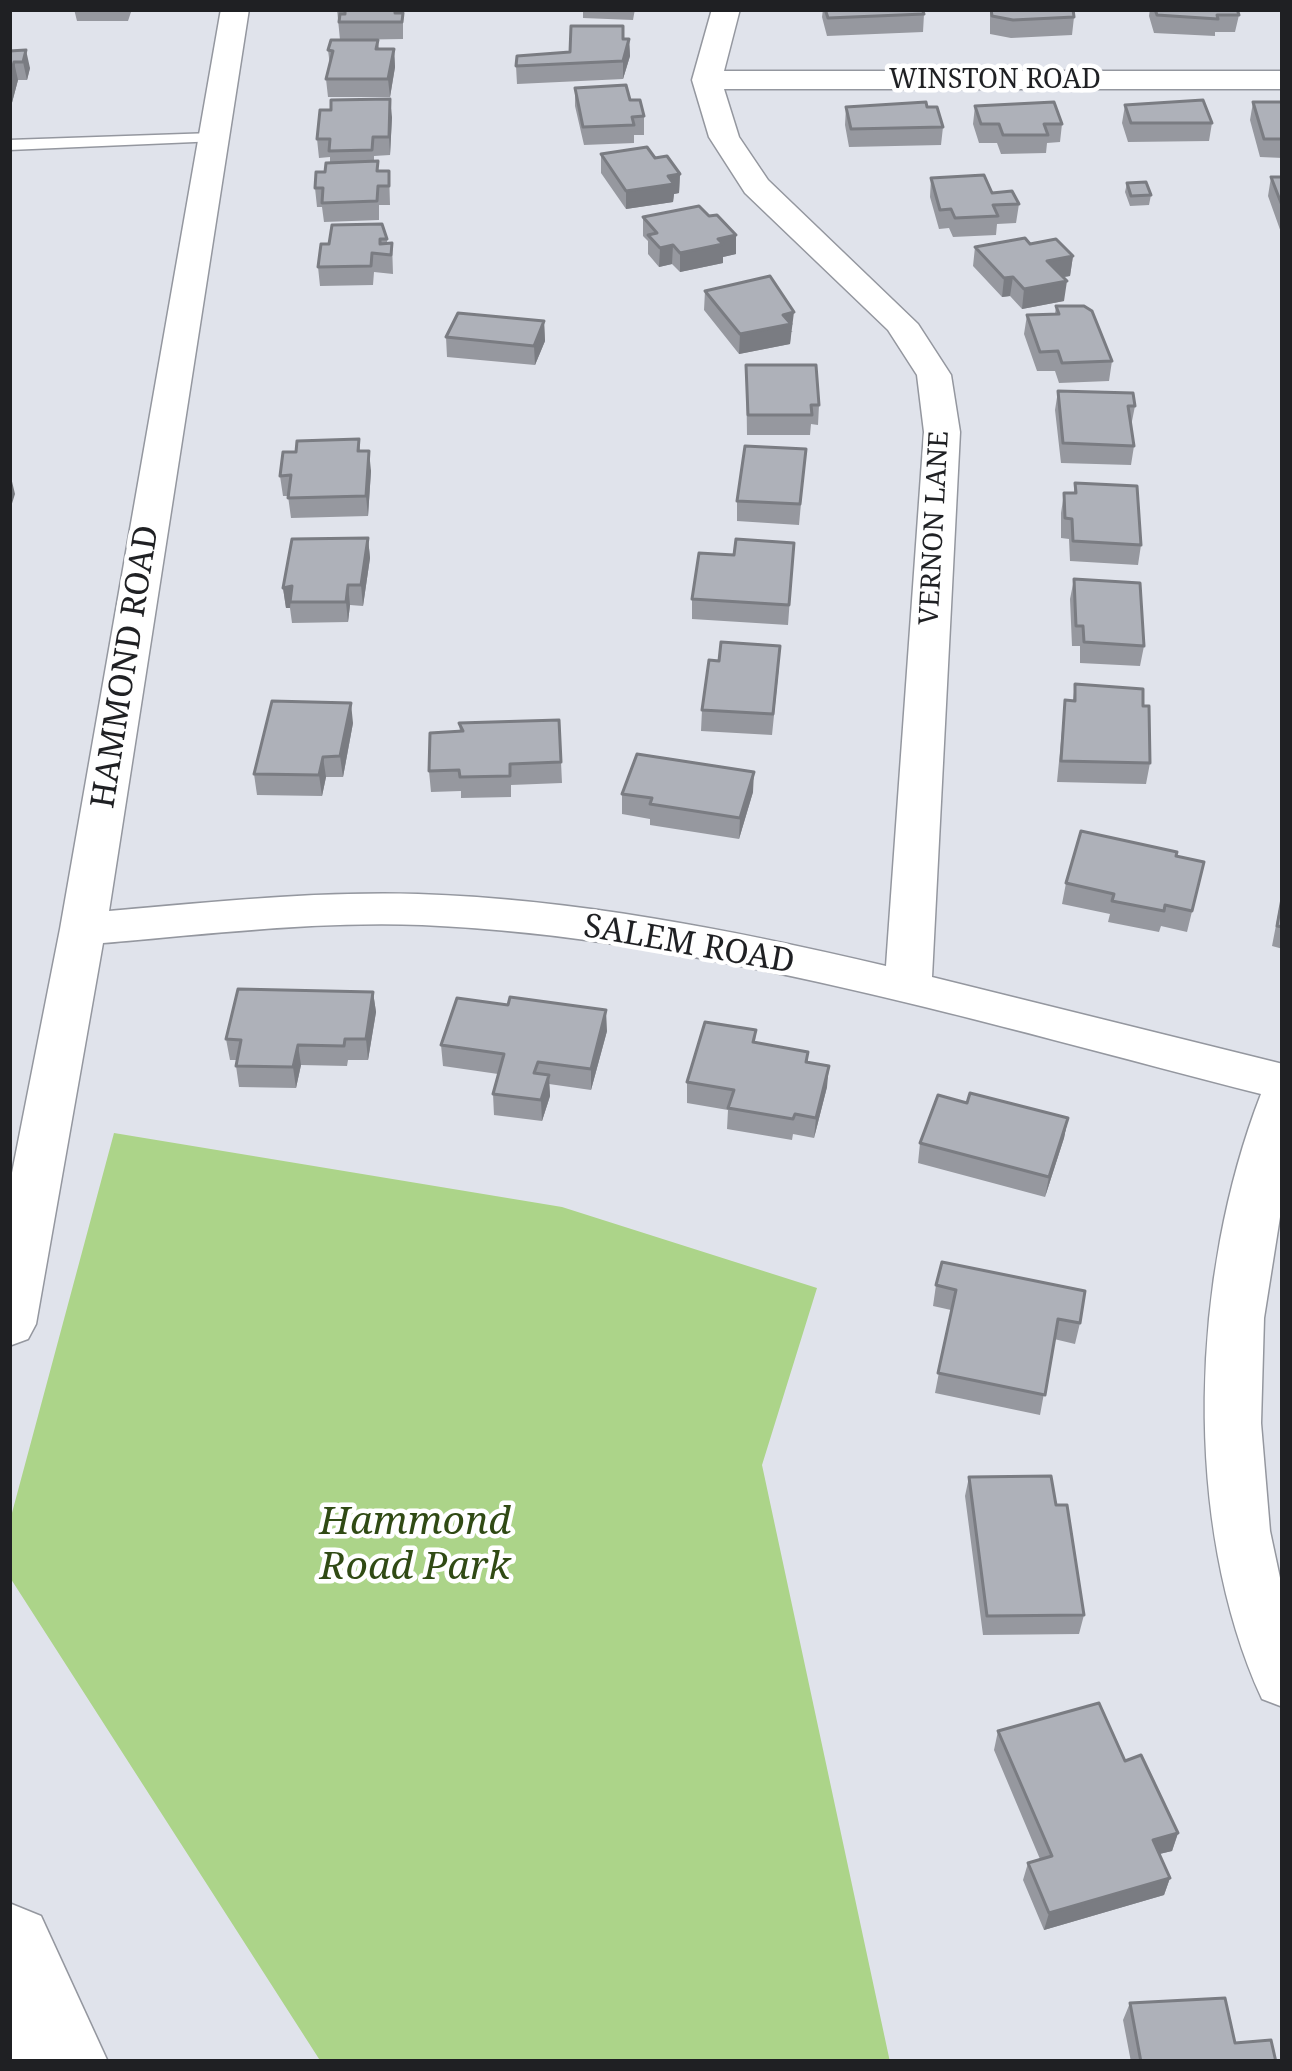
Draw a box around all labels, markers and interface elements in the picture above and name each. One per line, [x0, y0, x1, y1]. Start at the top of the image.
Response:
street label: WINSTON ROAD [889, 64, 1101, 96]
street label: VERNON LANE [914, 430, 956, 626]
street label: HAMMOND ROAD [84, 523, 168, 811]
street label: SALEM ROAD [581, 907, 797, 983]
park label: Hammond Road Park [319, 1500, 511, 1591]

